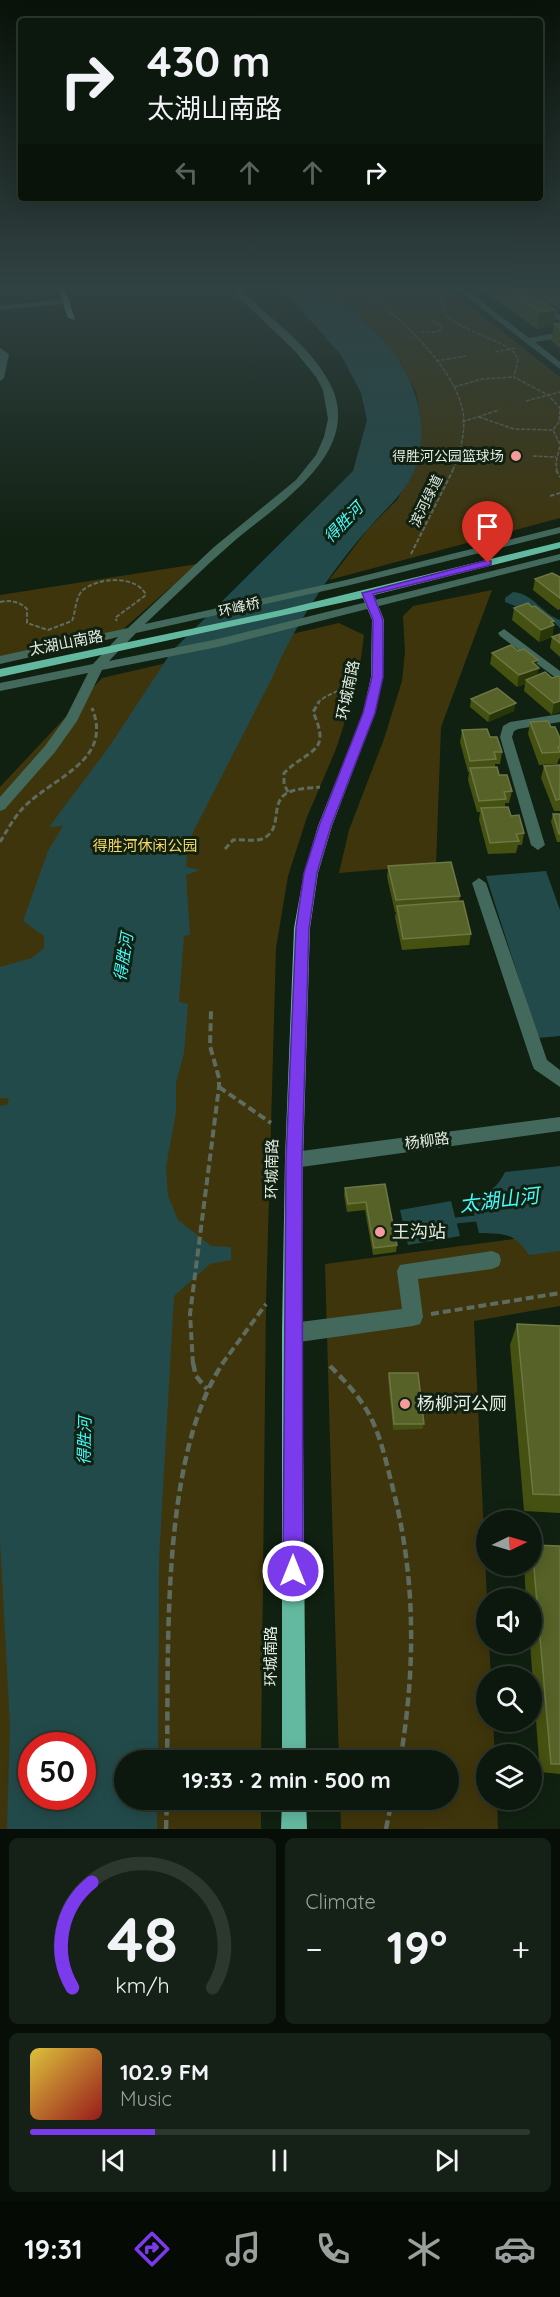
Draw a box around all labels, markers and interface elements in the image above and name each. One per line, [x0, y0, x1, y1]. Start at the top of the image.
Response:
text: 430 m [147, 35, 271, 88]
icon: right [48, 42, 126, 120]
text: 太湖山南路 [147, 91, 282, 125]
icon: left [170, 156, 203, 189]
icon: ahead [233, 156, 266, 189]
icon: ahead [296, 156, 329, 189]
icon: right [359, 156, 392, 189]
place label: 得胜河公园篮球场 [392, 447, 504, 465]
marker: 得胜河公园篮球场 [509, 449, 523, 463]
street label: 滨河绿道 [406, 472, 446, 530]
water label: 得胜河 [319, 496, 369, 546]
pin [462, 501, 513, 563]
icon: arrive [471, 510, 504, 543]
street label: 环峰桥 [217, 594, 261, 620]
street label: 太湖山南路 [27, 626, 105, 659]
street label: 环城南路 [332, 659, 363, 721]
park label: 得胜河休闲公园 [92, 836, 198, 855]
water label: 得胜河 [109, 929, 137, 982]
street label: 杨柳路 [403, 1128, 451, 1153]
street label: 环城南路 [261, 1139, 282, 1199]
water label: 太湖山河 [458, 1182, 544, 1217]
place label: 王沟站 [392, 1220, 446, 1243]
marker: 王沟站 [373, 1225, 387, 1239]
place label: 杨柳河公厕 [417, 1392, 507, 1415]
marker: 杨柳河公厕 [398, 1397, 412, 1411]
water label: 得胜河 [74, 1414, 94, 1465]
north arrow [476, 1510, 542, 1576]
map controls [476, 1510, 542, 1810]
position arrow [261, 1539, 325, 1603]
button: sound [476, 1588, 542, 1654]
street label: 环城南路 [261, 1626, 280, 1686]
button: search [476, 1666, 542, 1732]
speed limit sign: 50 [18, 1732, 96, 1810]
button: layers [476, 1744, 542, 1810]
text: 19:33 · 2 min · 500 m [182, 1766, 391, 1794]
text: Climate [306, 1889, 376, 1914]
text: 48 [107, 1900, 178, 1978]
text: 19° [387, 1919, 447, 1975]
text: − [306, 1928, 323, 1969]
text: + [511, 1928, 530, 1969]
text: km/h [115, 1972, 169, 1998]
text: 102.9 FM [120, 2058, 209, 2086]
text: Music [120, 2086, 172, 2111]
icon: previous [97, 2144, 130, 2177]
icon: pause [263, 2144, 296, 2177]
icon: next [430, 2144, 463, 2177]
icon: directions [131, 2228, 173, 2270]
icon: music [222, 2228, 264, 2270]
icon: phone [312, 2228, 354, 2270]
icon: climate [403, 2228, 445, 2270]
icon: car [494, 2228, 536, 2270]
text: 19:31 [24, 2232, 83, 2266]

